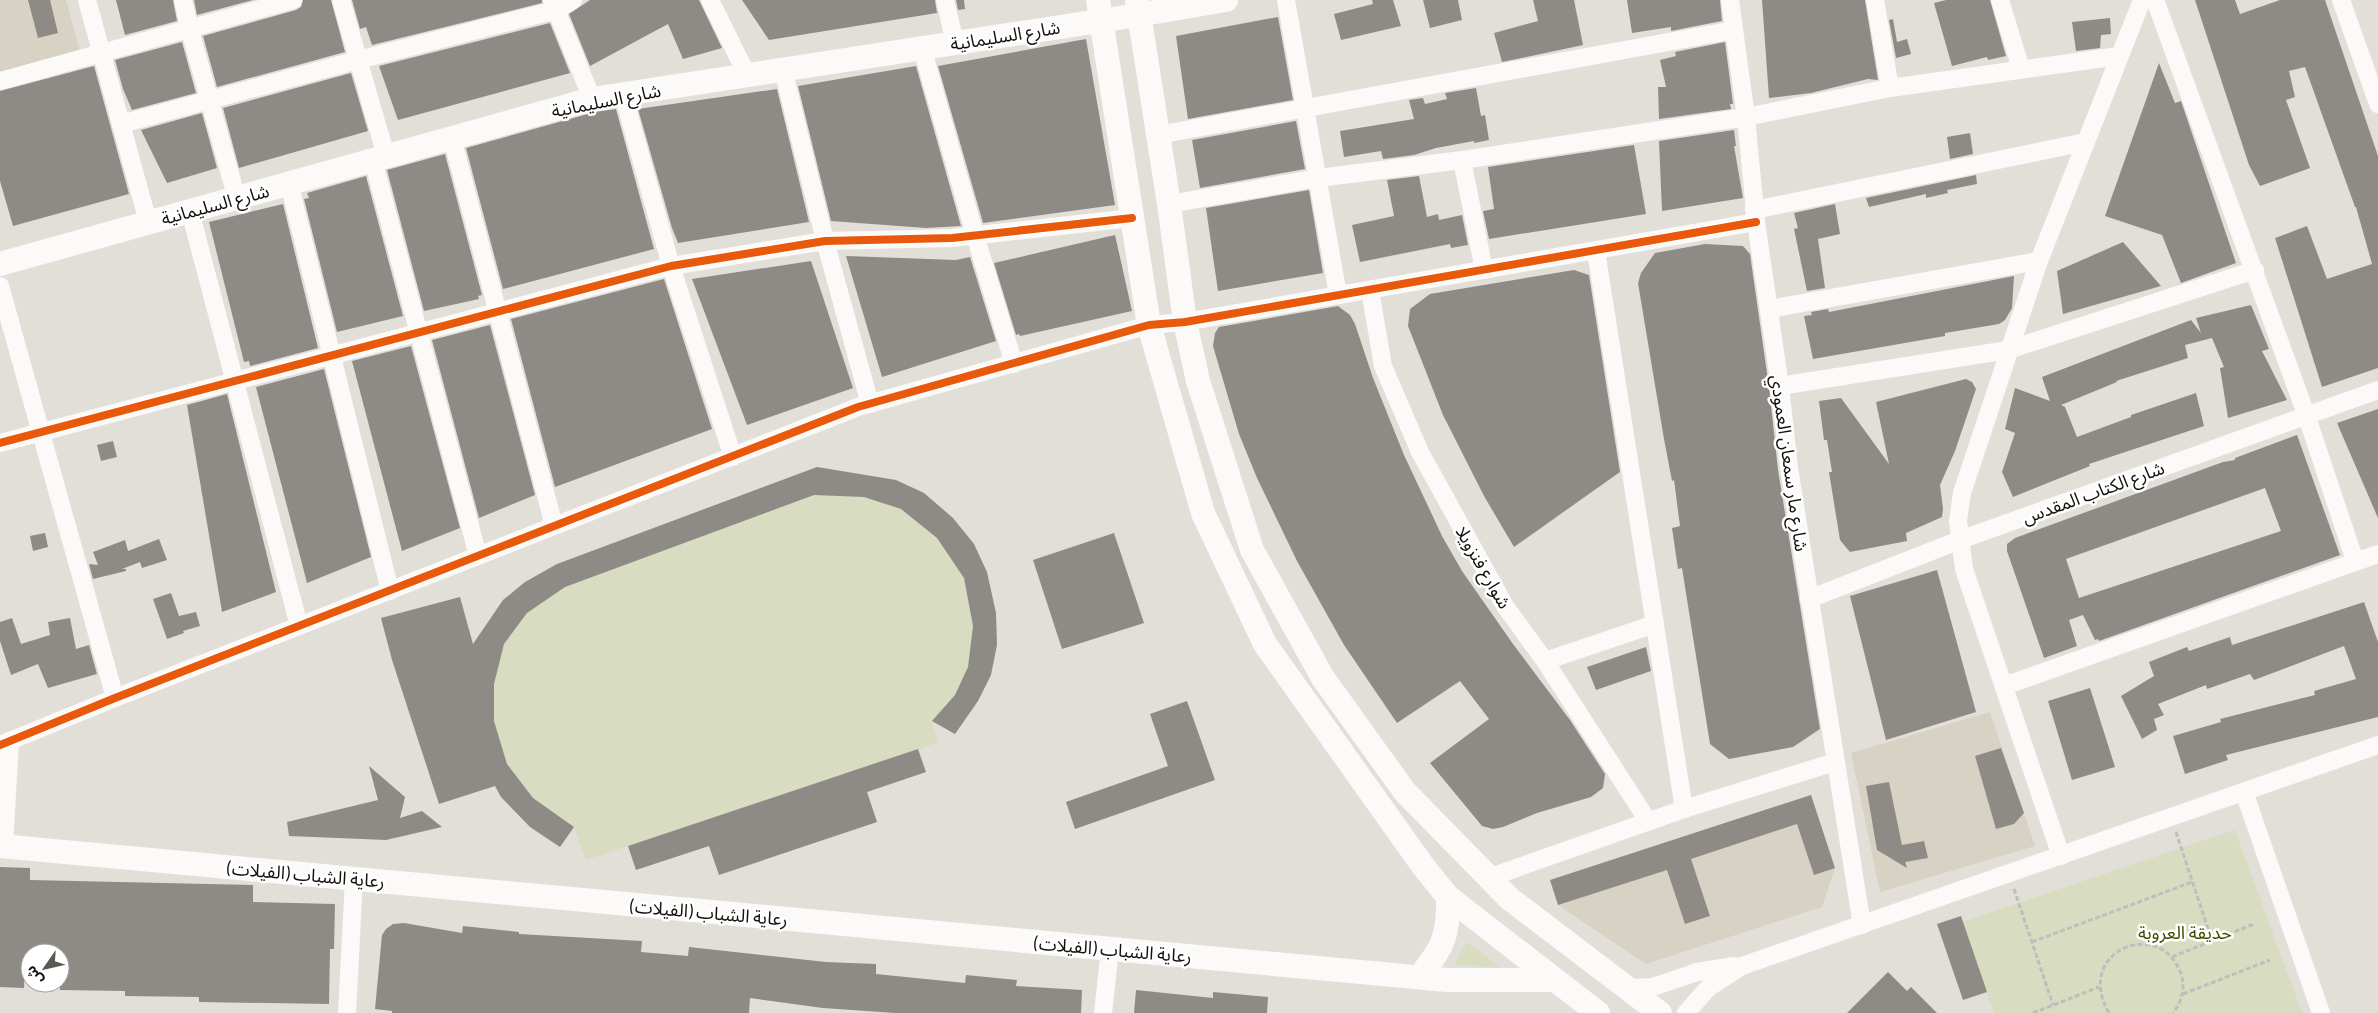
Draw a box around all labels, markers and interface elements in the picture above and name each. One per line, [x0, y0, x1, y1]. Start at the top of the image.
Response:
street label: شارع السليمانية [948, 15, 1062, 58]
street label: شارع السليمانية [549, 79, 663, 125]
street label: شارع السليمانية [159, 179, 272, 233]
street label: شارع مار سمعان العمودي [1763, 373, 1813, 553]
street label: شارع الكتاب المقدس [2019, 456, 2169, 532]
street label: شوارع فنزويلا [1448, 522, 1516, 614]
street label: رعاية الشباب (الفيلات) [225, 856, 386, 893]
street label: رعاية الشباب (الفيلات) [628, 894, 789, 931]
park label: حديقة العروبة [2138, 921, 2232, 944]
street label: رعاية الشباب (الفيلات) [1032, 931, 1193, 968]
north arrow [20, 943, 70, 993]
text: ش [21, 963, 46, 988]

